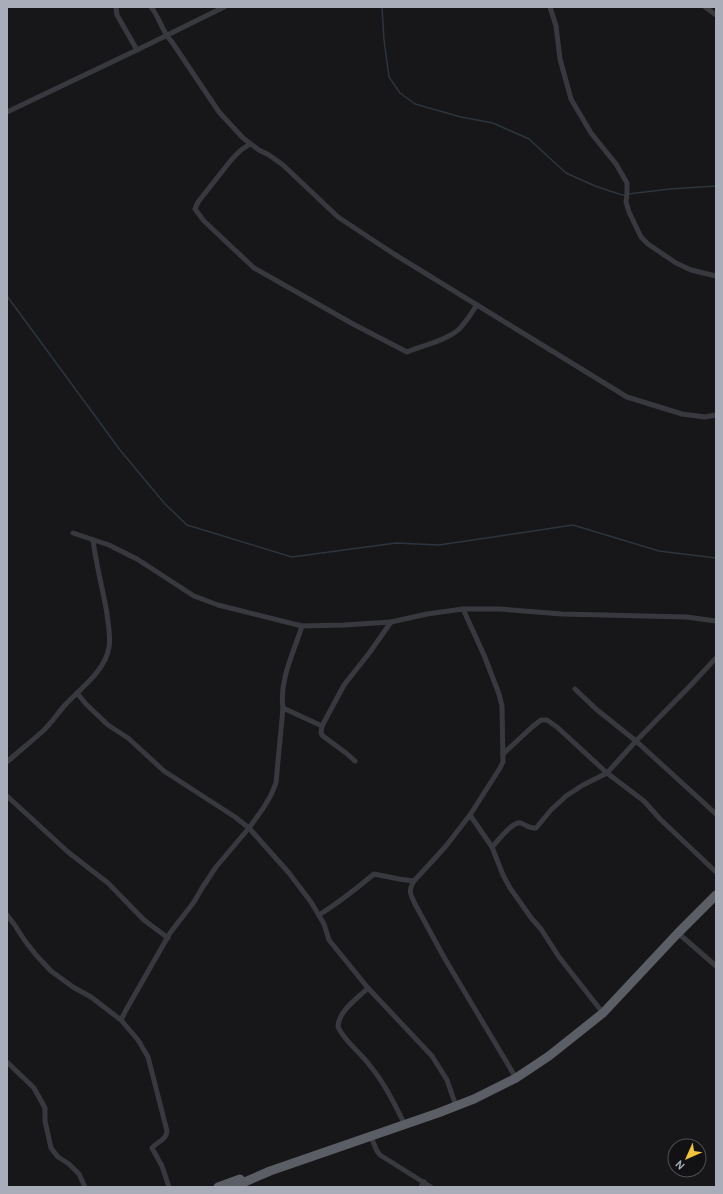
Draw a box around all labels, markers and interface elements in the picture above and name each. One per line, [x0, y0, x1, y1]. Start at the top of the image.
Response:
north arrow [667, 1138, 707, 1178]
text: N [672, 1157, 688, 1173]

